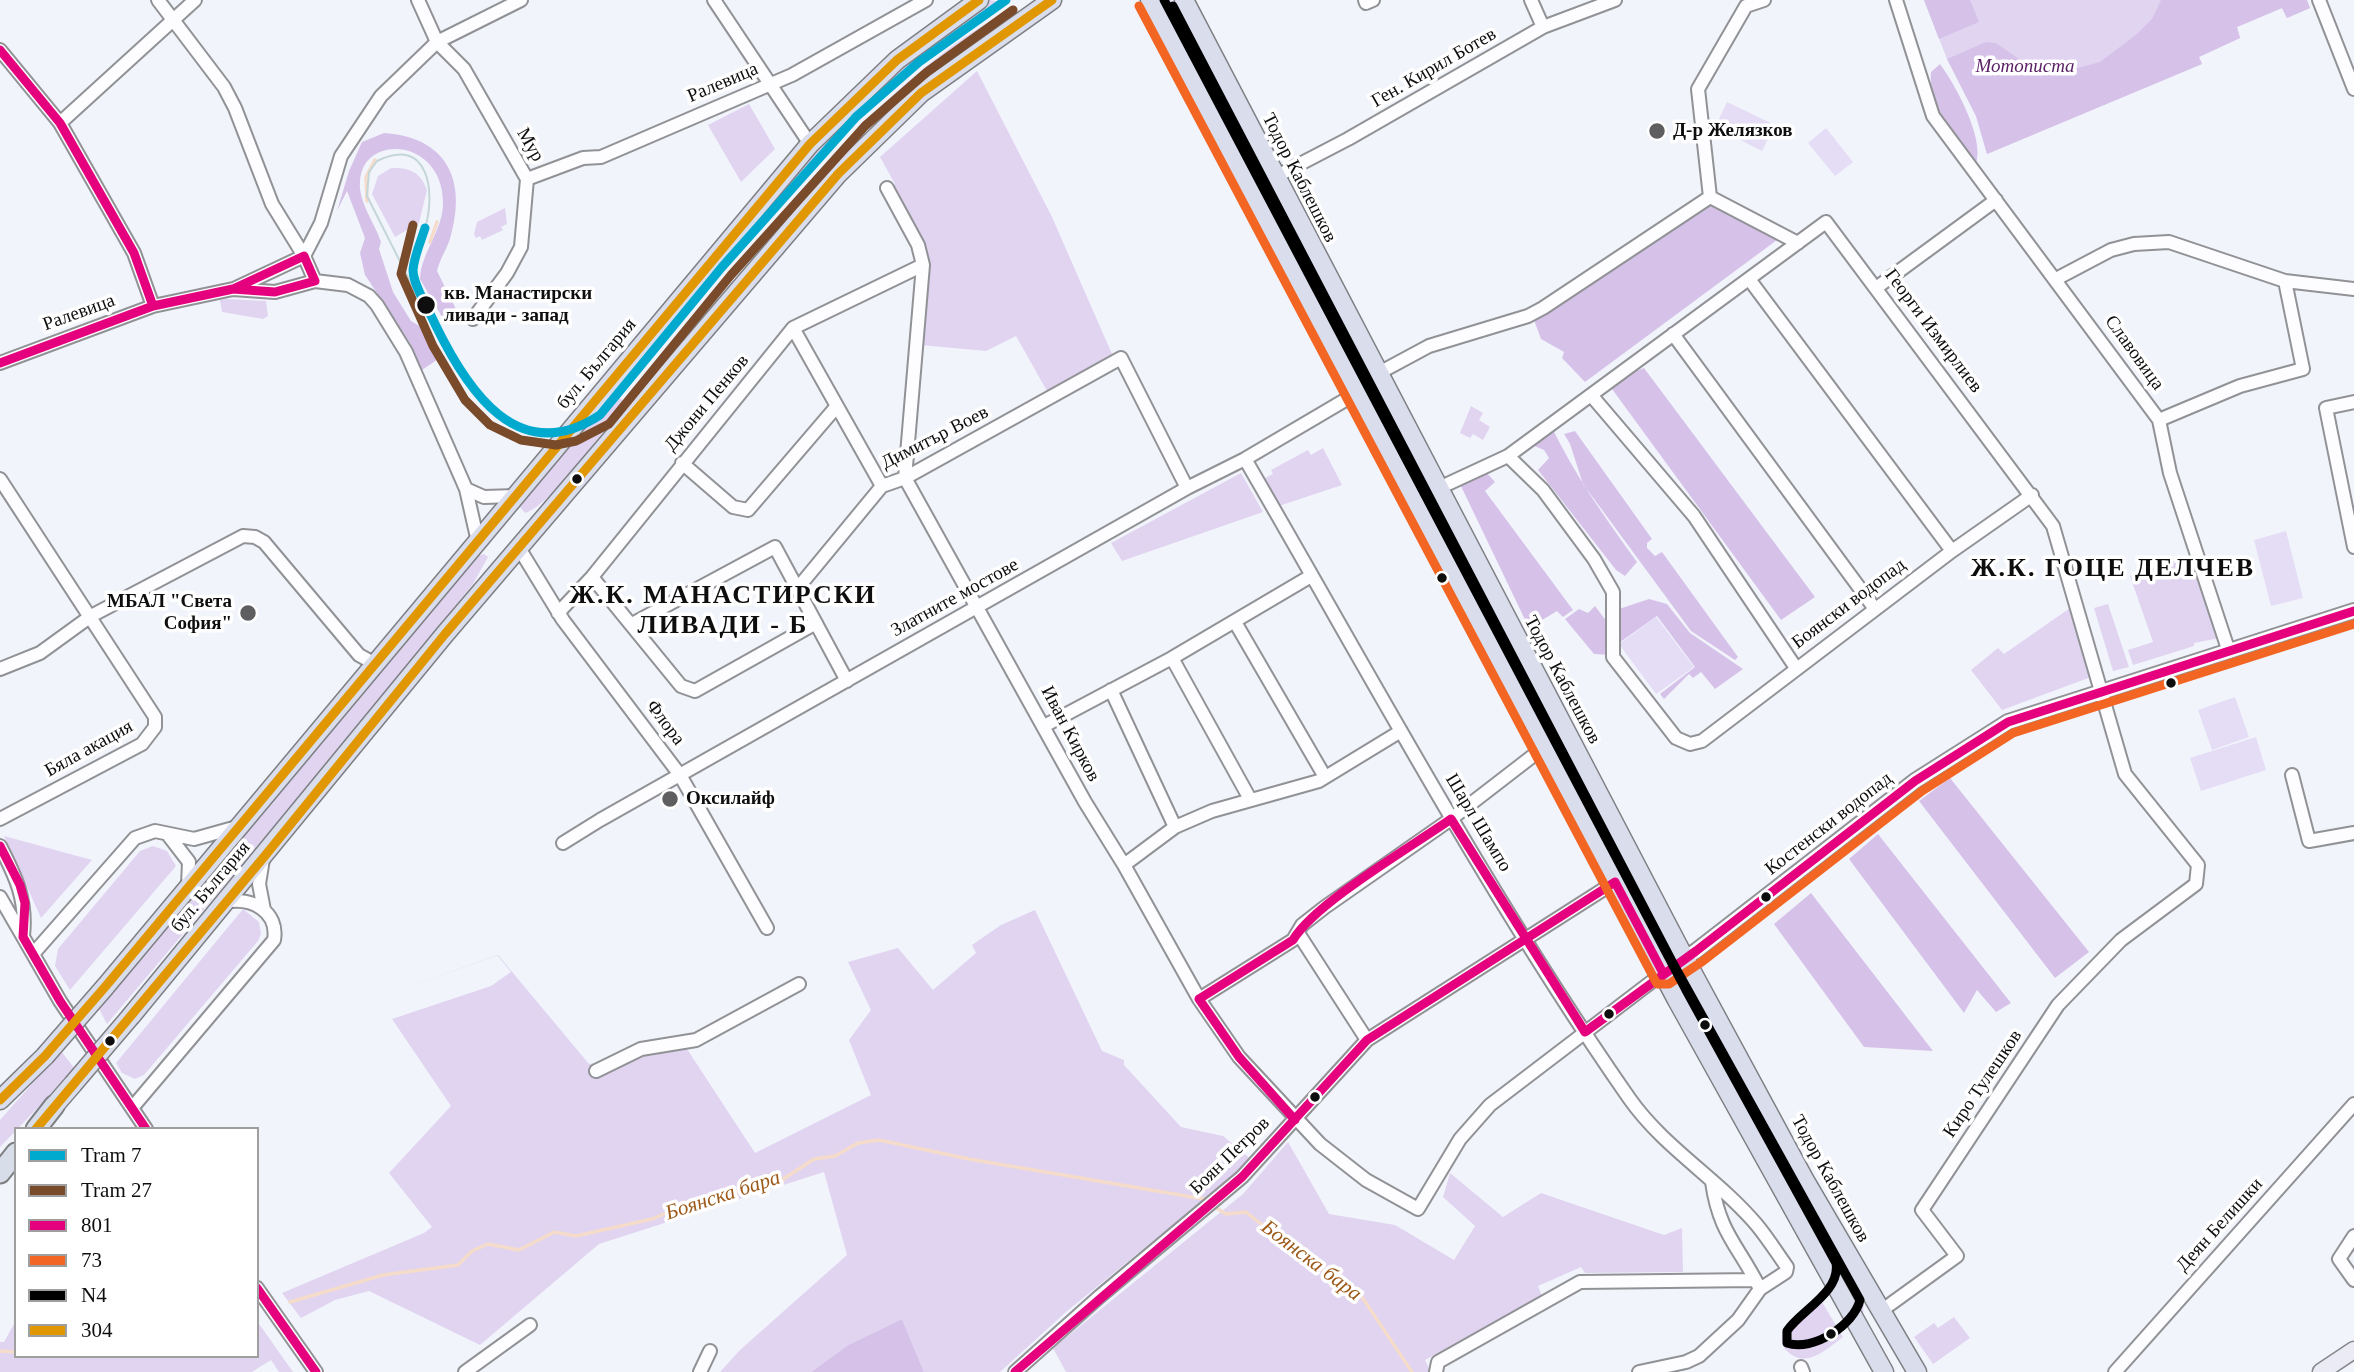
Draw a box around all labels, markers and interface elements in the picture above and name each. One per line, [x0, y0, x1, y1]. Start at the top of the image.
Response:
street label: Ген. Кирил Ботев [1368, 23, 1500, 113]
park label: Мотописта [1975, 56, 2075, 78]
street label: Ралевица [684, 58, 762, 108]
street label: Тодор Каблешков [1257, 110, 1341, 246]
place label: Д-р Желязков [1673, 120, 1793, 142]
marker: Д-р Желязков [1647, 121, 1667, 141]
street label: Мур [511, 124, 549, 166]
street label: Георги Измирлиев [1879, 265, 1987, 397]
place label: кв. Манастирски ливади - запад [444, 283, 592, 327]
street label: Ралевица [40, 289, 118, 337]
marker: кв. Манастирски ливади - запад [415, 294, 437, 316]
street label: Славовица [2099, 311, 2169, 395]
street label: бул. България [552, 314, 642, 414]
street label: Джони Пенков [660, 350, 754, 456]
street label: Димитър Воев [877, 401, 993, 475]
unlabelled marker [570, 472, 584, 486]
district label: Ж.К. ГОЦЕ ДЕЛЧЕВ [1973, 553, 2253, 585]
street label: Златните мостове [887, 554, 1023, 642]
street label: Боянски водопад [1788, 554, 1910, 654]
unlabelled marker [1435, 571, 1449, 585]
district label: Ж.К. МАНАСТИРСКИ ЛИВАДИ - Б [571, 580, 875, 642]
place label: МБАЛ "Света София" [107, 591, 232, 635]
marker: МБАЛ "Света София" [238, 603, 258, 623]
street label: Тодор Каблешков [1519, 612, 1605, 748]
unlabelled marker [2164, 676, 2178, 690]
street label: Иван Кирков [1035, 682, 1105, 786]
street label: Флора [641, 696, 689, 750]
street label: Бяла акация [41, 715, 137, 783]
street label: Костенски водопад [1761, 767, 1897, 881]
street label: Шарл Шампо [1440, 770, 1516, 876]
place label: Оксилайф [686, 788, 775, 810]
marker: Оксилайф [660, 789, 680, 809]
street label: бул. България [166, 837, 256, 937]
unlabelled marker [1759, 890, 1773, 904]
unlabelled marker [1602, 1007, 1616, 1021]
unlabelled marker [1698, 1018, 1712, 1032]
street label: Киро Тулешков [1939, 1026, 2027, 1142]
unlabelled marker [103, 1034, 117, 1048]
unlabelled marker [1308, 1090, 1322, 1104]
street label: Тодор Каблешков [1786, 1111, 1874, 1247]
street label: Боян Петров [1185, 1112, 1275, 1200]
legend [14, 1127, 259, 1358]
text: Tram 7 [81, 1143, 142, 1167]
water label: Боянска бара [662, 1166, 784, 1226]
street label: Деян Белишки [2172, 1173, 2268, 1277]
text: Tram 27 [81, 1178, 152, 1202]
text: 801 [81, 1213, 113, 1237]
water label: Боянска бара [1256, 1215, 1366, 1307]
text: 73 [81, 1248, 102, 1272]
text: N4 [81, 1283, 107, 1307]
text: 304 [81, 1318, 113, 1342]
unlabelled marker [1824, 1327, 1838, 1341]

